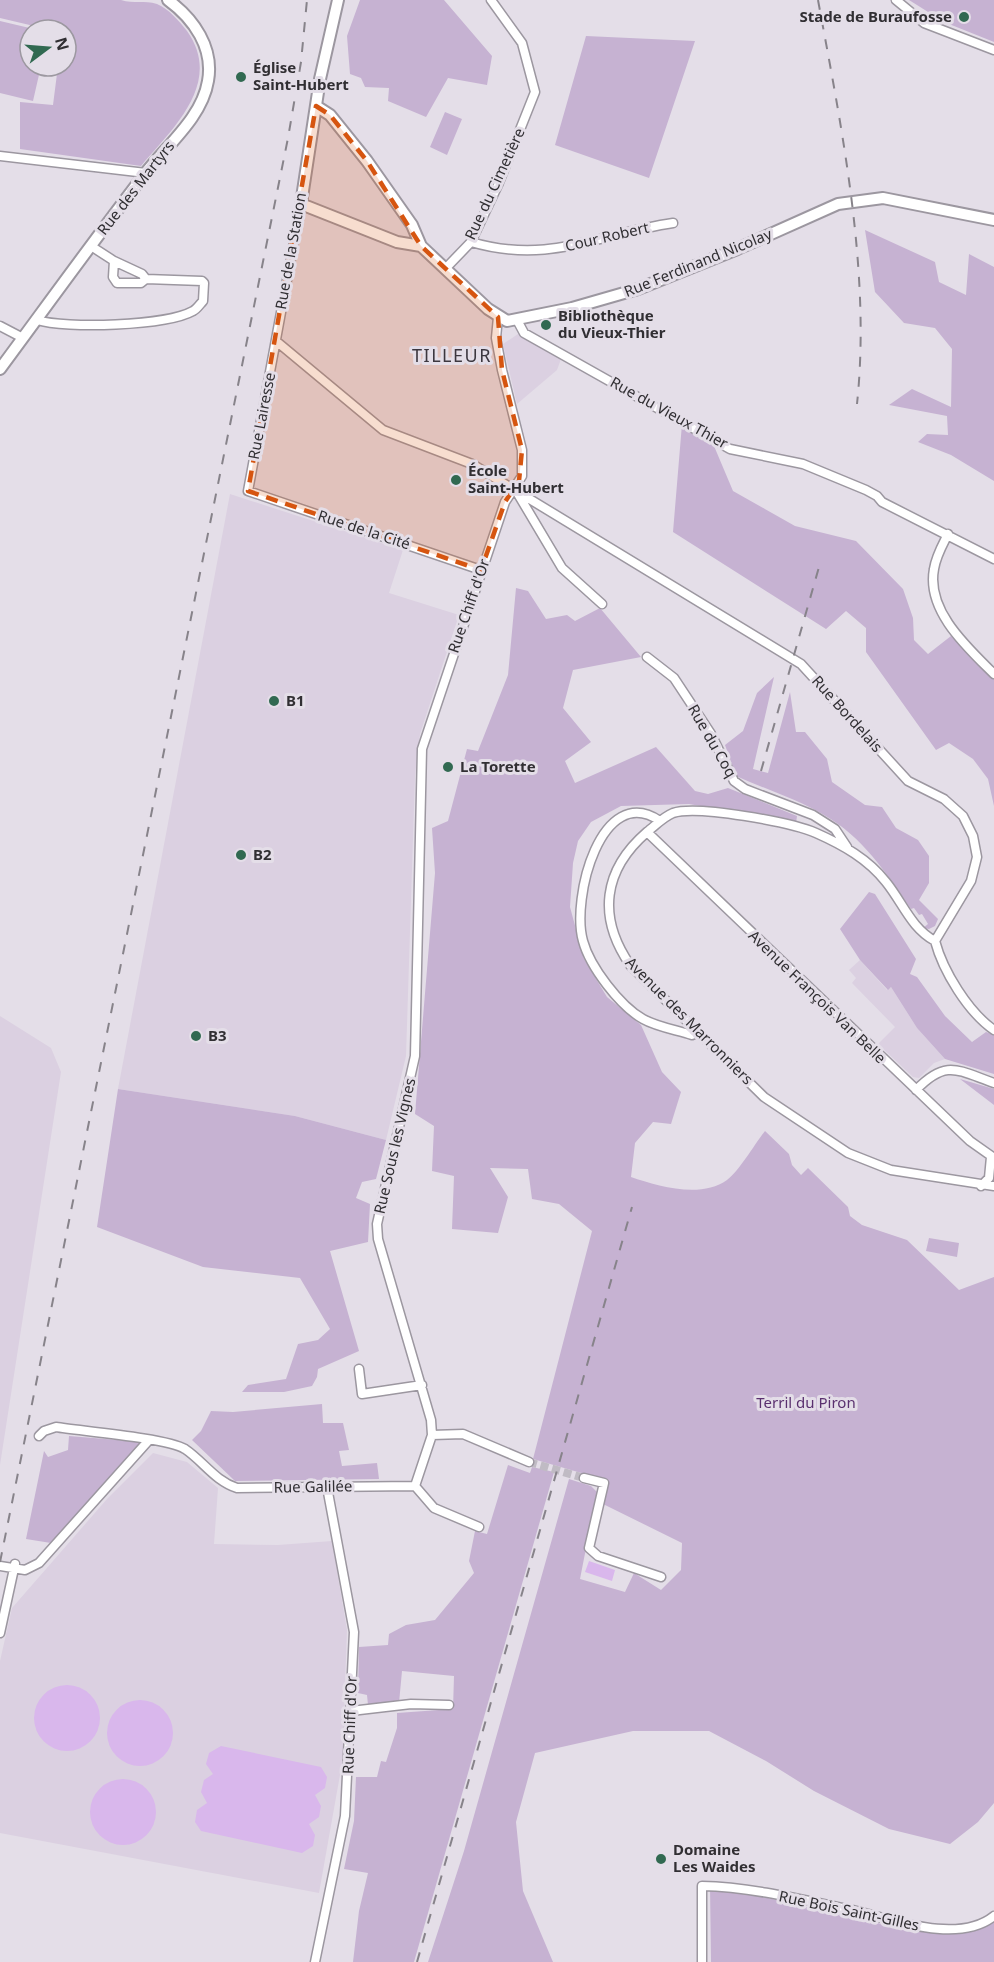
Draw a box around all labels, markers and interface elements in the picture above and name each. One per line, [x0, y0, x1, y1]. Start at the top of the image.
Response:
place label: Stade de Buraufosse [800, 6, 952, 26]
marker: Stade de Buraufosse [957, 10, 971, 24]
north arrow [18, 18, 78, 78]
text: N [50, 35, 75, 53]
place label: Église Saint-Hubert [253, 57, 349, 94]
marker: Église Saint-Hubert [234, 70, 248, 84]
street label: Rue du Cimetière [459, 124, 529, 243]
street label: Rue des Martyrs [92, 136, 178, 239]
street label: Rue de la Station [270, 191, 310, 311]
street label: Cour Robert [563, 217, 651, 255]
street label: Rue Ferdinand Nicolay [621, 223, 775, 301]
place label: Bibliothèque du Vieux-Thier [558, 305, 666, 342]
marker: Bibliothèque du Vieux-Thier [539, 318, 553, 332]
district label: TILLEUR [412, 343, 492, 367]
street label: Rue Lairesse [243, 371, 279, 461]
street label: Rue du Vieux Thier [607, 371, 732, 453]
place label: École Saint-Hubert [468, 460, 564, 497]
marker: École Saint-Hubert [449, 473, 463, 487]
street label: Rue de la Cité [316, 505, 413, 553]
street label: Rue Chiff d'Or [443, 556, 494, 655]
street label: Rue Bordelais [808, 671, 888, 756]
place label: B1 [286, 690, 305, 710]
marker: B1 [267, 694, 281, 708]
street label: Rue du Coq [684, 700, 742, 781]
place label: La Torette [460, 756, 536, 776]
marker: La Torette [441, 760, 455, 774]
place label: B2 [253, 844, 272, 864]
marker: B2 [234, 848, 248, 862]
street label: Avenue François Van Belle [745, 925, 891, 1067]
street label: Avenue des Marronniers [622, 952, 758, 1088]
place label: B3 [208, 1025, 227, 1045]
marker: B3 [189, 1029, 203, 1043]
street label: Rue Sous les Vignes [369, 1076, 419, 1216]
park label: Terril du Piron [756, 1392, 856, 1412]
street label: Rue Galilée [273, 1475, 353, 1497]
street label: Rue Chiff d'Or [337, 1675, 361, 1774]
place label: Domaine Les Waides [673, 1839, 755, 1876]
marker: Domaine Les Waides [654, 1852, 668, 1866]
street label: Rue Bois Saint-Gilles [777, 1885, 921, 1935]

